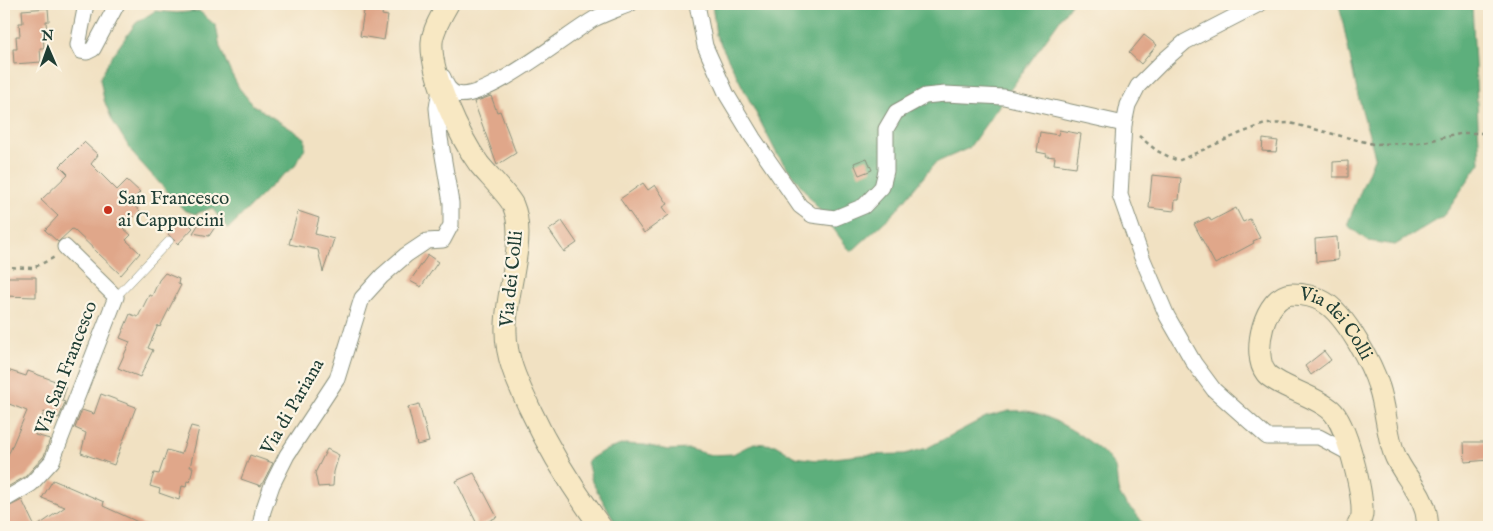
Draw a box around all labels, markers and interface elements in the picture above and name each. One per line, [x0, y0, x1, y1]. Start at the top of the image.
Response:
north arrow [22, 22, 72, 72]
text: N [40, 27, 54, 45]
place label: San Francesco ai Cappuccini [118, 187, 229, 233]
marker: San Francesco ai Cappuccini [102, 204, 114, 216]
street label: Via dei Colli [495, 229, 529, 330]
street label: Via dei Colli [1297, 282, 1378, 364]
street label: Via San Francesco [30, 298, 103, 439]
street label: Via di Pariana [255, 354, 331, 460]

